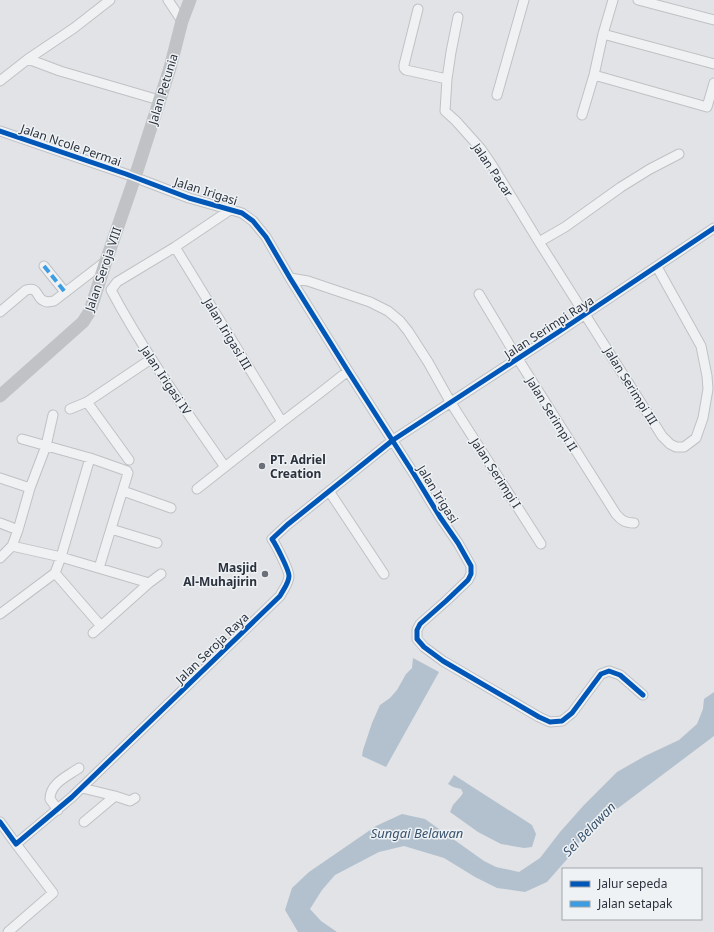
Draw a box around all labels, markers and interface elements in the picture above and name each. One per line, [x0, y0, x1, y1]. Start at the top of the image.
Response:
street label: Jalan Petunia [144, 51, 182, 128]
street label: Jalan Ncole Permai [17, 119, 124, 170]
street label: Jalan Pacar [468, 139, 517, 200]
street label: Jalan Irigasi [171, 172, 240, 209]
street label: Jalan Seroja VIII [80, 225, 125, 314]
street label: Jalan Serimpi Raya [500, 292, 597, 363]
street label: Jalan Irigasi III [199, 294, 256, 373]
street label: Jalan Irigasi IV [136, 341, 196, 419]
street label: Jalan Serimpi III [600, 343, 662, 428]
street label: Jalan Serimpi II [522, 373, 582, 454]
street label: Jalan Serimpi I [466, 434, 525, 511]
place label: PT. Adriel Creation [270, 451, 326, 482]
marker: PT. Adriel Creation [257, 461, 267, 471]
street label: Jalan Irigasi [413, 461, 463, 526]
place label: Masjid Al-Muhajirin [183, 559, 257, 590]
marker: Masjid Al-Muhajirin [260, 569, 270, 579]
street label: Jalan Seroja Raya [171, 609, 252, 688]
water label: Sei Belawan [559, 798, 619, 860]
water label: Sungai Belawan [371, 824, 463, 842]
legend [562, 868, 702, 920]
text: Jalur sepeda [597, 875, 667, 892]
text: Jalan setapak [597, 895, 673, 912]

